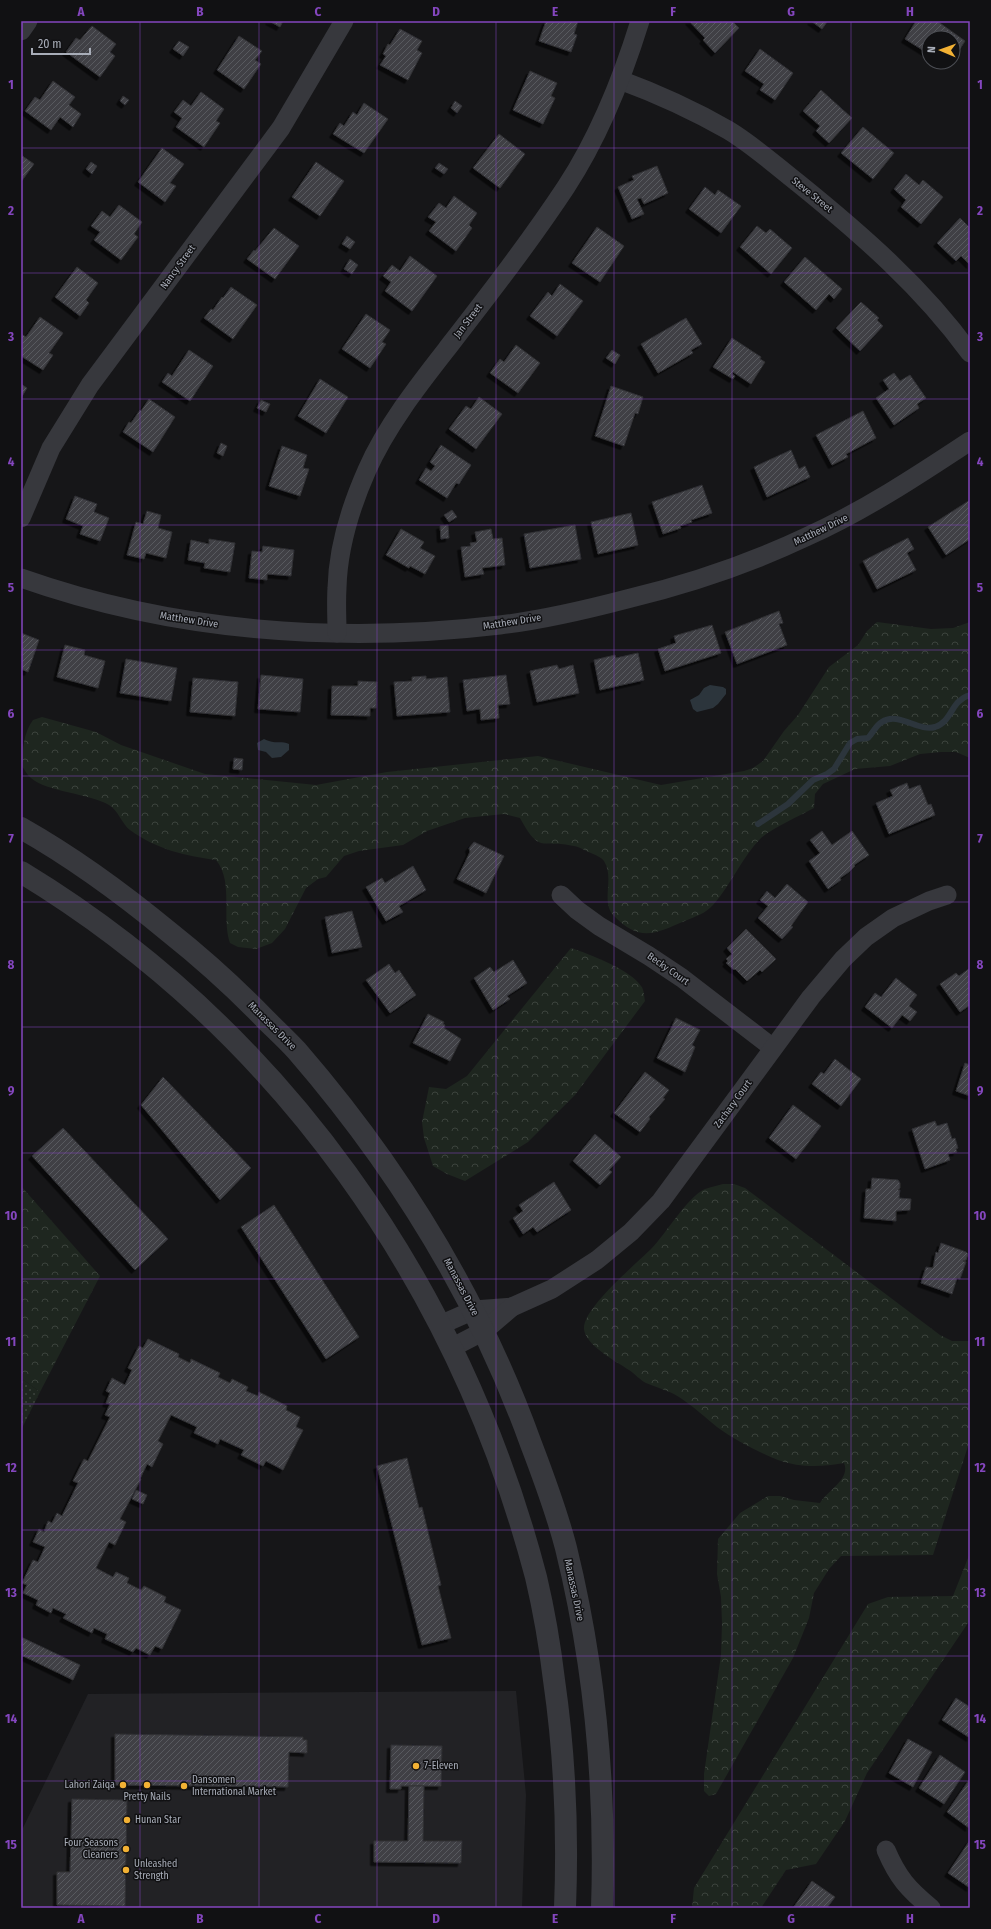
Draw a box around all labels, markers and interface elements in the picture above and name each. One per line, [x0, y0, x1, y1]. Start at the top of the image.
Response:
text: A [76, 4, 85, 19]
text: B [196, 4, 204, 19]
text: C [315, 4, 322, 19]
text: D [432, 4, 440, 19]
text: E [552, 4, 558, 19]
text: F [670, 4, 676, 19]
text: G [787, 4, 795, 19]
text: H [906, 4, 914, 19]
scale bar [32, 30, 90, 56]
north arrow [921, 30, 961, 70]
text: 20 m [38, 37, 62, 51]
text: N [925, 46, 938, 53]
text: 1 [8, 77, 14, 92]
text: 1 [977, 77, 983, 92]
street label: Steve Street [789, 175, 835, 216]
text: 2 [7, 203, 14, 218]
text: 2 [976, 203, 983, 218]
street label: Nancy Street [158, 242, 199, 292]
street label: Jan Street [451, 301, 485, 341]
text: 3 [7, 329, 14, 344]
text: 3 [976, 329, 983, 344]
text: 4 [8, 454, 15, 469]
text: 4 [977, 454, 984, 469]
street label: Matthew Drive [792, 512, 850, 548]
text: 5 [8, 580, 14, 595]
text: 5 [977, 580, 983, 595]
street label: Matthew Drive [159, 609, 219, 631]
street label: Matthew Drive [482, 611, 542, 633]
text: 6 [8, 706, 15, 721]
text: 6 [977, 706, 984, 721]
text: 7 [8, 831, 14, 846]
text: 7 [977, 831, 983, 846]
street label: Becky Court [645, 950, 692, 988]
text: 8 [8, 957, 15, 972]
text: 8 [977, 957, 984, 972]
street label: Manassas Drive [245, 999, 299, 1053]
street label: Zachary Court [712, 1077, 755, 1130]
text: 9 [8, 1083, 15, 1098]
text: 9 [977, 1083, 984, 1098]
text: 10 [5, 1208, 17, 1223]
text: 10 [974, 1208, 986, 1223]
street label: Manassas Drive [441, 1256, 481, 1318]
text: 11 [6, 1334, 16, 1349]
text: 11 [975, 1334, 985, 1349]
text: 12 [5, 1460, 17, 1475]
text: 12 [974, 1460, 986, 1475]
street label: Manassas Drive [562, 1558, 586, 1622]
text: 13 [5, 1585, 17, 1600]
text: 13 [974, 1585, 986, 1600]
text: 14 [5, 1711, 17, 1726]
text: 14 [974, 1711, 986, 1726]
place label: 7-Eleven [424, 1760, 458, 1772]
marker: 7-Eleven [411, 1761, 421, 1771]
place label: Dansomen International Market [192, 1774, 277, 1798]
place label: Lahori Zaiqa [65, 1779, 115, 1791]
marker: Lahori Zaiqa [118, 1780, 128, 1790]
marker: Pretty Nails [142, 1780, 152, 1790]
marker: Dansomen International Market [179, 1781, 189, 1791]
place label: Pretty Nails [124, 1791, 170, 1803]
place label: Hunan Star [135, 1814, 181, 1826]
marker: Hunan Star [122, 1815, 132, 1825]
text: 15 [5, 1837, 17, 1852]
place label: Four Seasons Cleaners [64, 1837, 118, 1861]
text: 15 [974, 1837, 986, 1852]
marker: Four Seasons Cleaners [121, 1844, 131, 1854]
place label: Unleashed Strength [134, 1858, 177, 1882]
marker: Unleashed Strength [121, 1865, 131, 1875]
text: A [76, 1911, 85, 1926]
text: B [196, 1911, 204, 1926]
text: C [315, 1911, 322, 1926]
text: D [432, 1911, 440, 1926]
text: E [552, 1911, 558, 1926]
text: F [670, 1911, 676, 1926]
text: G [787, 1911, 795, 1926]
text: H [906, 1911, 914, 1926]

